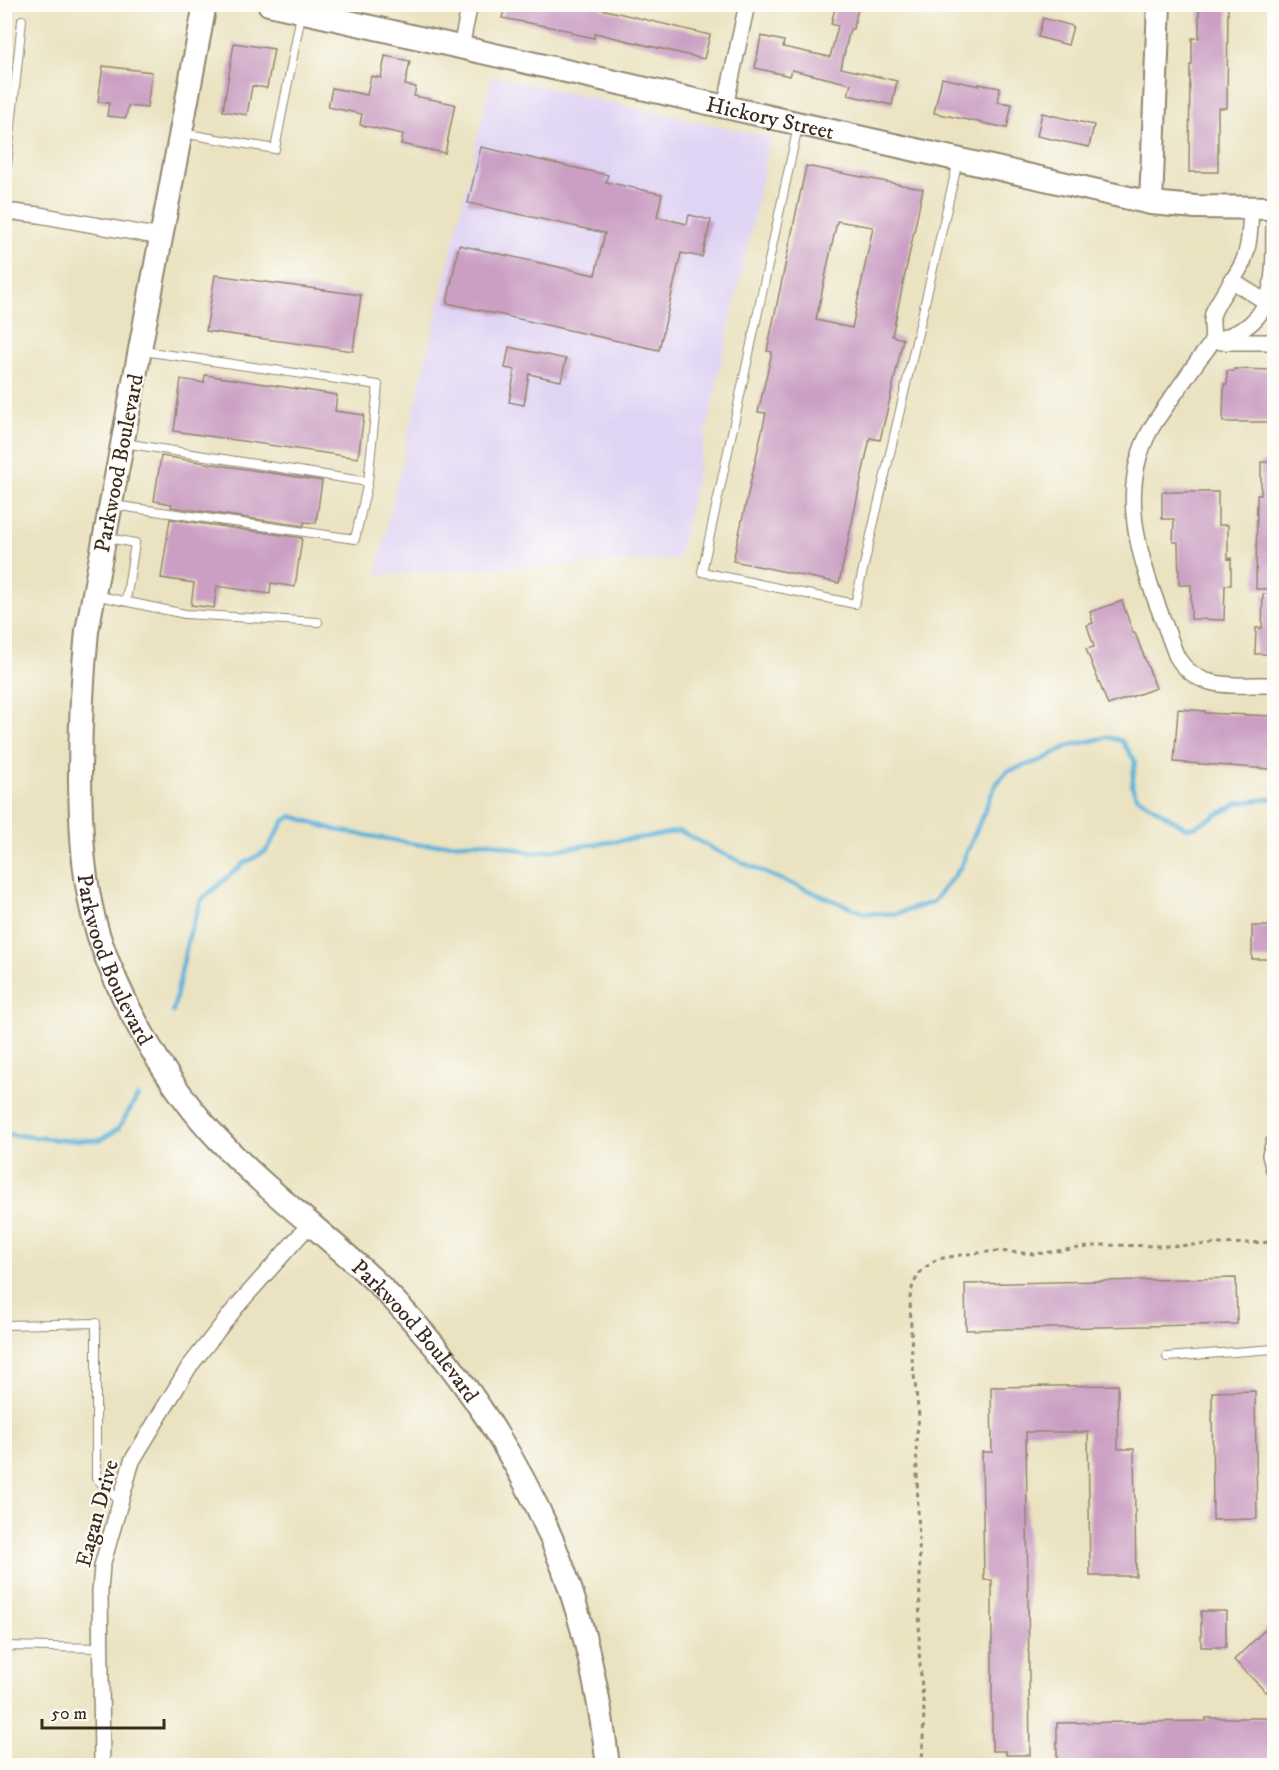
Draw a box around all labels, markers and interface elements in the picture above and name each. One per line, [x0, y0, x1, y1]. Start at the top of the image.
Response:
street label: Hickory Street [703, 91, 837, 146]
street label: Parkwood Boulevard [89, 372, 150, 555]
street label: Parkwood Boulevard [71, 872, 158, 1050]
street label: Parkwood Boulevard [345, 1254, 484, 1408]
street label: Eagan Drive [70, 1457, 125, 1570]
scale bar [42, 1692, 164, 1730]
text: 50 m [51, 1703, 87, 1725]

